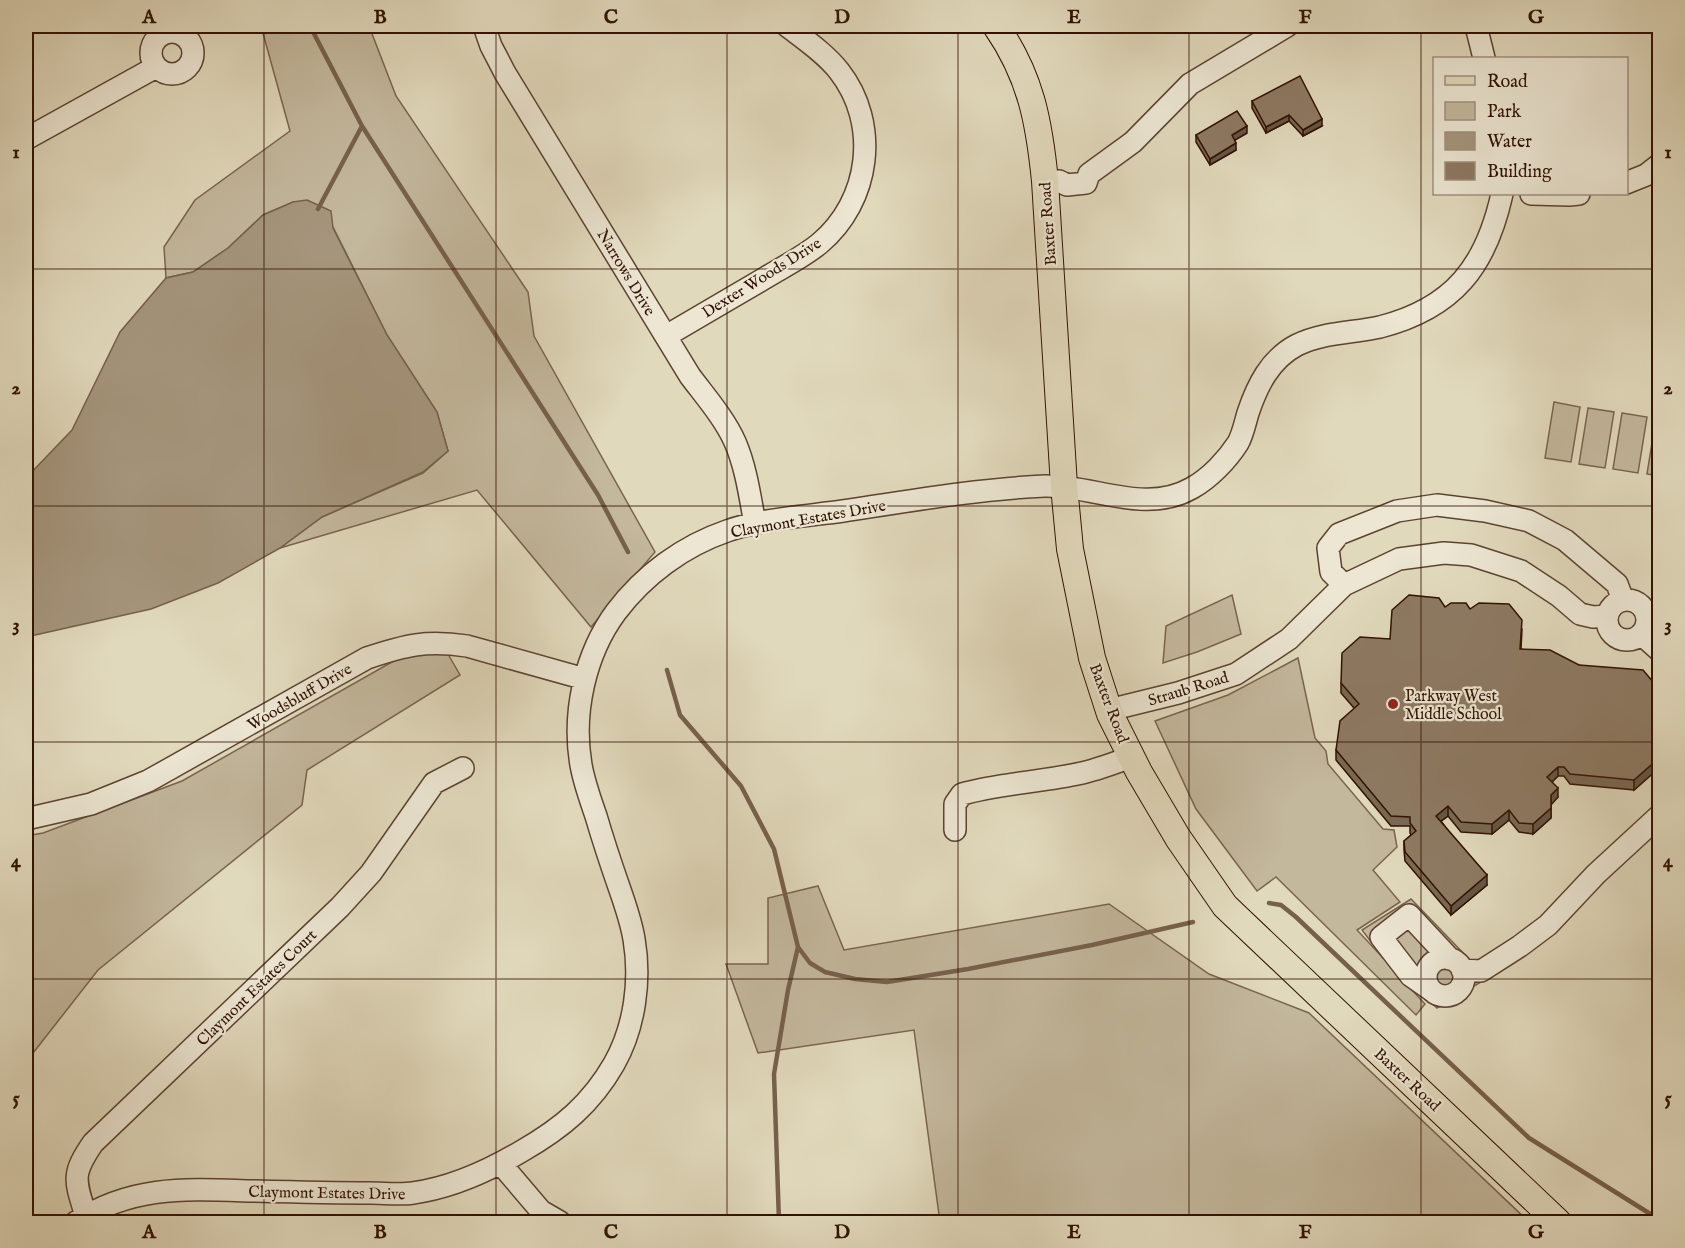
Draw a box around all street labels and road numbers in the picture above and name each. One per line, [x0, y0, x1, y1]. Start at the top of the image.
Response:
street label: Baxter Road [1036, 181, 1062, 266]
street label: Narrows Drive [592, 226, 659, 320]
street label: Dexter Woods Drive [699, 234, 825, 323]
street label: Claymont Estates Drive [729, 496, 887, 543]
street label: Woodsbluff Drive [244, 660, 356, 736]
street label: Baxter Road [1084, 661, 1133, 747]
street label: Straub Road [1146, 668, 1232, 712]
street label: Claymont Estates Court [193, 925, 322, 1051]
street label: Baxter Road [1369, 1045, 1444, 1117]
street label: Claymont Estates Drive [248, 1183, 406, 1205]

